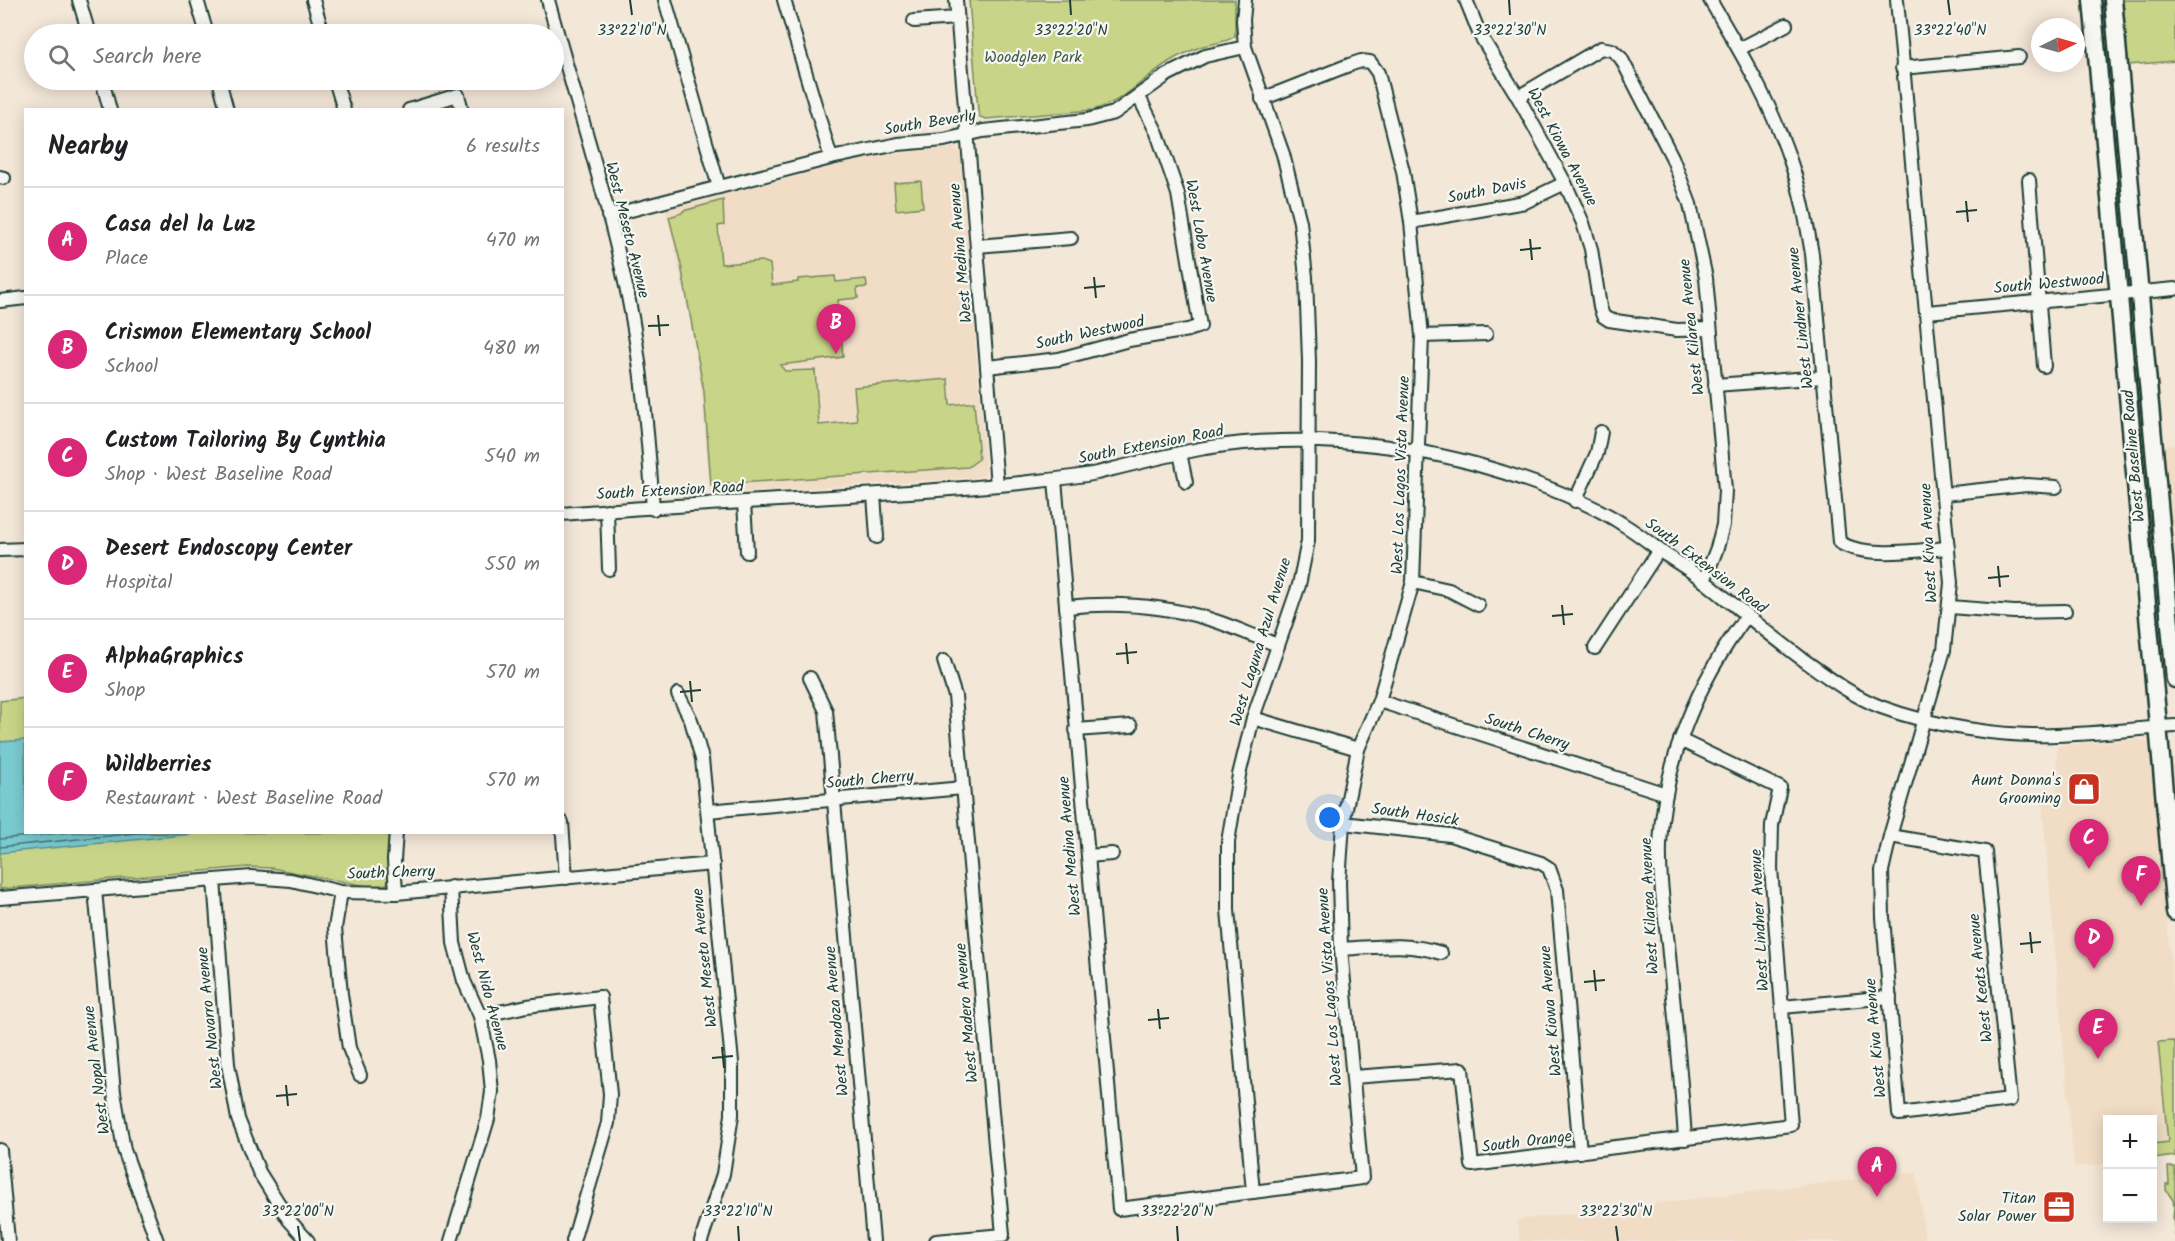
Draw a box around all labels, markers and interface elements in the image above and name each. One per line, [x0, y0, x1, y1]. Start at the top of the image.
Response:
north arrow [2031, 18, 2085, 72]
text: 33°22'10"N [597, 19, 667, 43]
text: 33°22'20"N [1034, 19, 1108, 43]
text: 33°22'30"N [1473, 19, 1547, 43]
text: 33°22'40"N [1914, 19, 1986, 43]
search box [24, 24, 564, 90]
text: Search here [93, 40, 201, 75]
icon: search [45, 41, 78, 74]
park label: Woodglen Park [984, 45, 1082, 70]
street label: West Kiowa Avenue [1520, 83, 1604, 211]
street label: South Beverly [882, 103, 978, 143]
text: Nearby [48, 126, 128, 168]
text: 6 results [466, 131, 540, 163]
street label: West Meseto Avenue [598, 159, 656, 301]
street label: South Davis [1445, 171, 1529, 211]
street label: West Lobo Avenue [1178, 178, 1224, 304]
street label: West Medina Avenue [942, 182, 980, 324]
text: Casa del la Luz [105, 208, 255, 243]
text: A [61, 225, 74, 257]
text: 470 m [486, 225, 540, 257]
text: Place [105, 243, 148, 275]
street label: West Lindner Avenue [1781, 246, 1821, 390]
street label: West Kilarea Avenue [1672, 257, 1712, 397]
street label: South Westwood [1993, 267, 2106, 301]
pin: B [816, 304, 856, 354]
street label: South Westwood [1033, 309, 1148, 357]
text: Crismon Elementary School [105, 316, 371, 351]
text: B [61, 333, 74, 365]
text: 480 m [483, 333, 540, 365]
text: School [105, 351, 158, 383]
street label: West Los Lagos Vista Avenue [1385, 375, 1417, 575]
street label: West Baseline Road [2116, 388, 2152, 523]
street label: South Extension Road [1076, 418, 1227, 471]
text: Custom Tailoring By Cynthia [105, 424, 386, 459]
text: C [61, 441, 74, 473]
text: 540 m [484, 441, 540, 473]
text: Shop · West Baseline Road [105, 459, 332, 491]
street label: South Extension Road [596, 475, 745, 507]
street label: West Kiva Avenue [1913, 482, 1945, 604]
street label: South Extension Road [1640, 512, 1773, 621]
text: Desert Endoscopy Center [105, 532, 352, 567]
text: D [61, 549, 74, 581]
text: 550 m [485, 549, 540, 581]
street label: West Laguna Azul Avenue [1223, 555, 1299, 729]
text: Hospital [105, 567, 172, 599]
text: AlphaGraphics [105, 640, 243, 675]
text: E [62, 657, 73, 689]
text: 570 m [486, 657, 540, 689]
text: Shop [105, 675, 145, 707]
street label: South Cherry [1481, 707, 1573, 758]
text: Wildberries [105, 748, 212, 783]
street label: South Cherry [825, 764, 915, 796]
text: F [62, 765, 73, 797]
text: 570 m [486, 765, 540, 797]
place label: Aunt Donna's Grooming [1971, 768, 2061, 811]
shop icon: Aunt Donna's Grooming [2066, 771, 2102, 807]
street label: West Medina Avenue [1051, 775, 1089, 917]
text: Restaurant · West Baseline Road [105, 783, 382, 815]
street label: South Hosick [1370, 797, 1461, 834]
your location [1315, 803, 1344, 832]
pin: C [2070, 820, 2108, 869]
street label: West Kilarea Avenue [1634, 837, 1666, 975]
street label: West Lindner Avenue [1744, 848, 1776, 992]
pin: F [2122, 856, 2160, 906]
street label: South Cherry [347, 859, 436, 887]
street label: West Meseto Avenue [685, 887, 725, 1029]
street label: West Los Lagos Vista Avenue [1311, 887, 1349, 1087]
street label: West Keats Avenue [1962, 912, 2000, 1044]
pin: D [2074, 920, 2114, 969]
street label: West Nido Avenue [459, 929, 515, 1053]
street label: West Madero Avenue [948, 942, 986, 1084]
street label: West Kiowa Avenue [1533, 944, 1569, 1078]
street label: West Mendoza Avenue [818, 945, 856, 1097]
street label: West Navarro Avenue [190, 946, 230, 1090]
street label: West Kiva Avenue [1858, 977, 1894, 1099]
street label: West Nopal Avenue [77, 1004, 117, 1136]
pin: E [2078, 1010, 2118, 1059]
map controls [2103, 1115, 2157, 1223]
button: + [2103, 1115, 2157, 1169]
street label: South Orange [1481, 1124, 1573, 1160]
pin: A [1858, 1148, 1896, 1197]
button: − [2103, 1169, 2157, 1223]
place label: Titan Solar Power [1958, 1186, 2038, 1229]
office icon: Titan Solar Power [2041, 1189, 2077, 1225]
text: 33°22'00"N [262, 1200, 334, 1224]
text: 33°22'10"N [703, 1200, 773, 1224]
text: 33°22'20"N [1140, 1200, 1214, 1224]
text: 33°22'30"N [1579, 1200, 1653, 1224]

